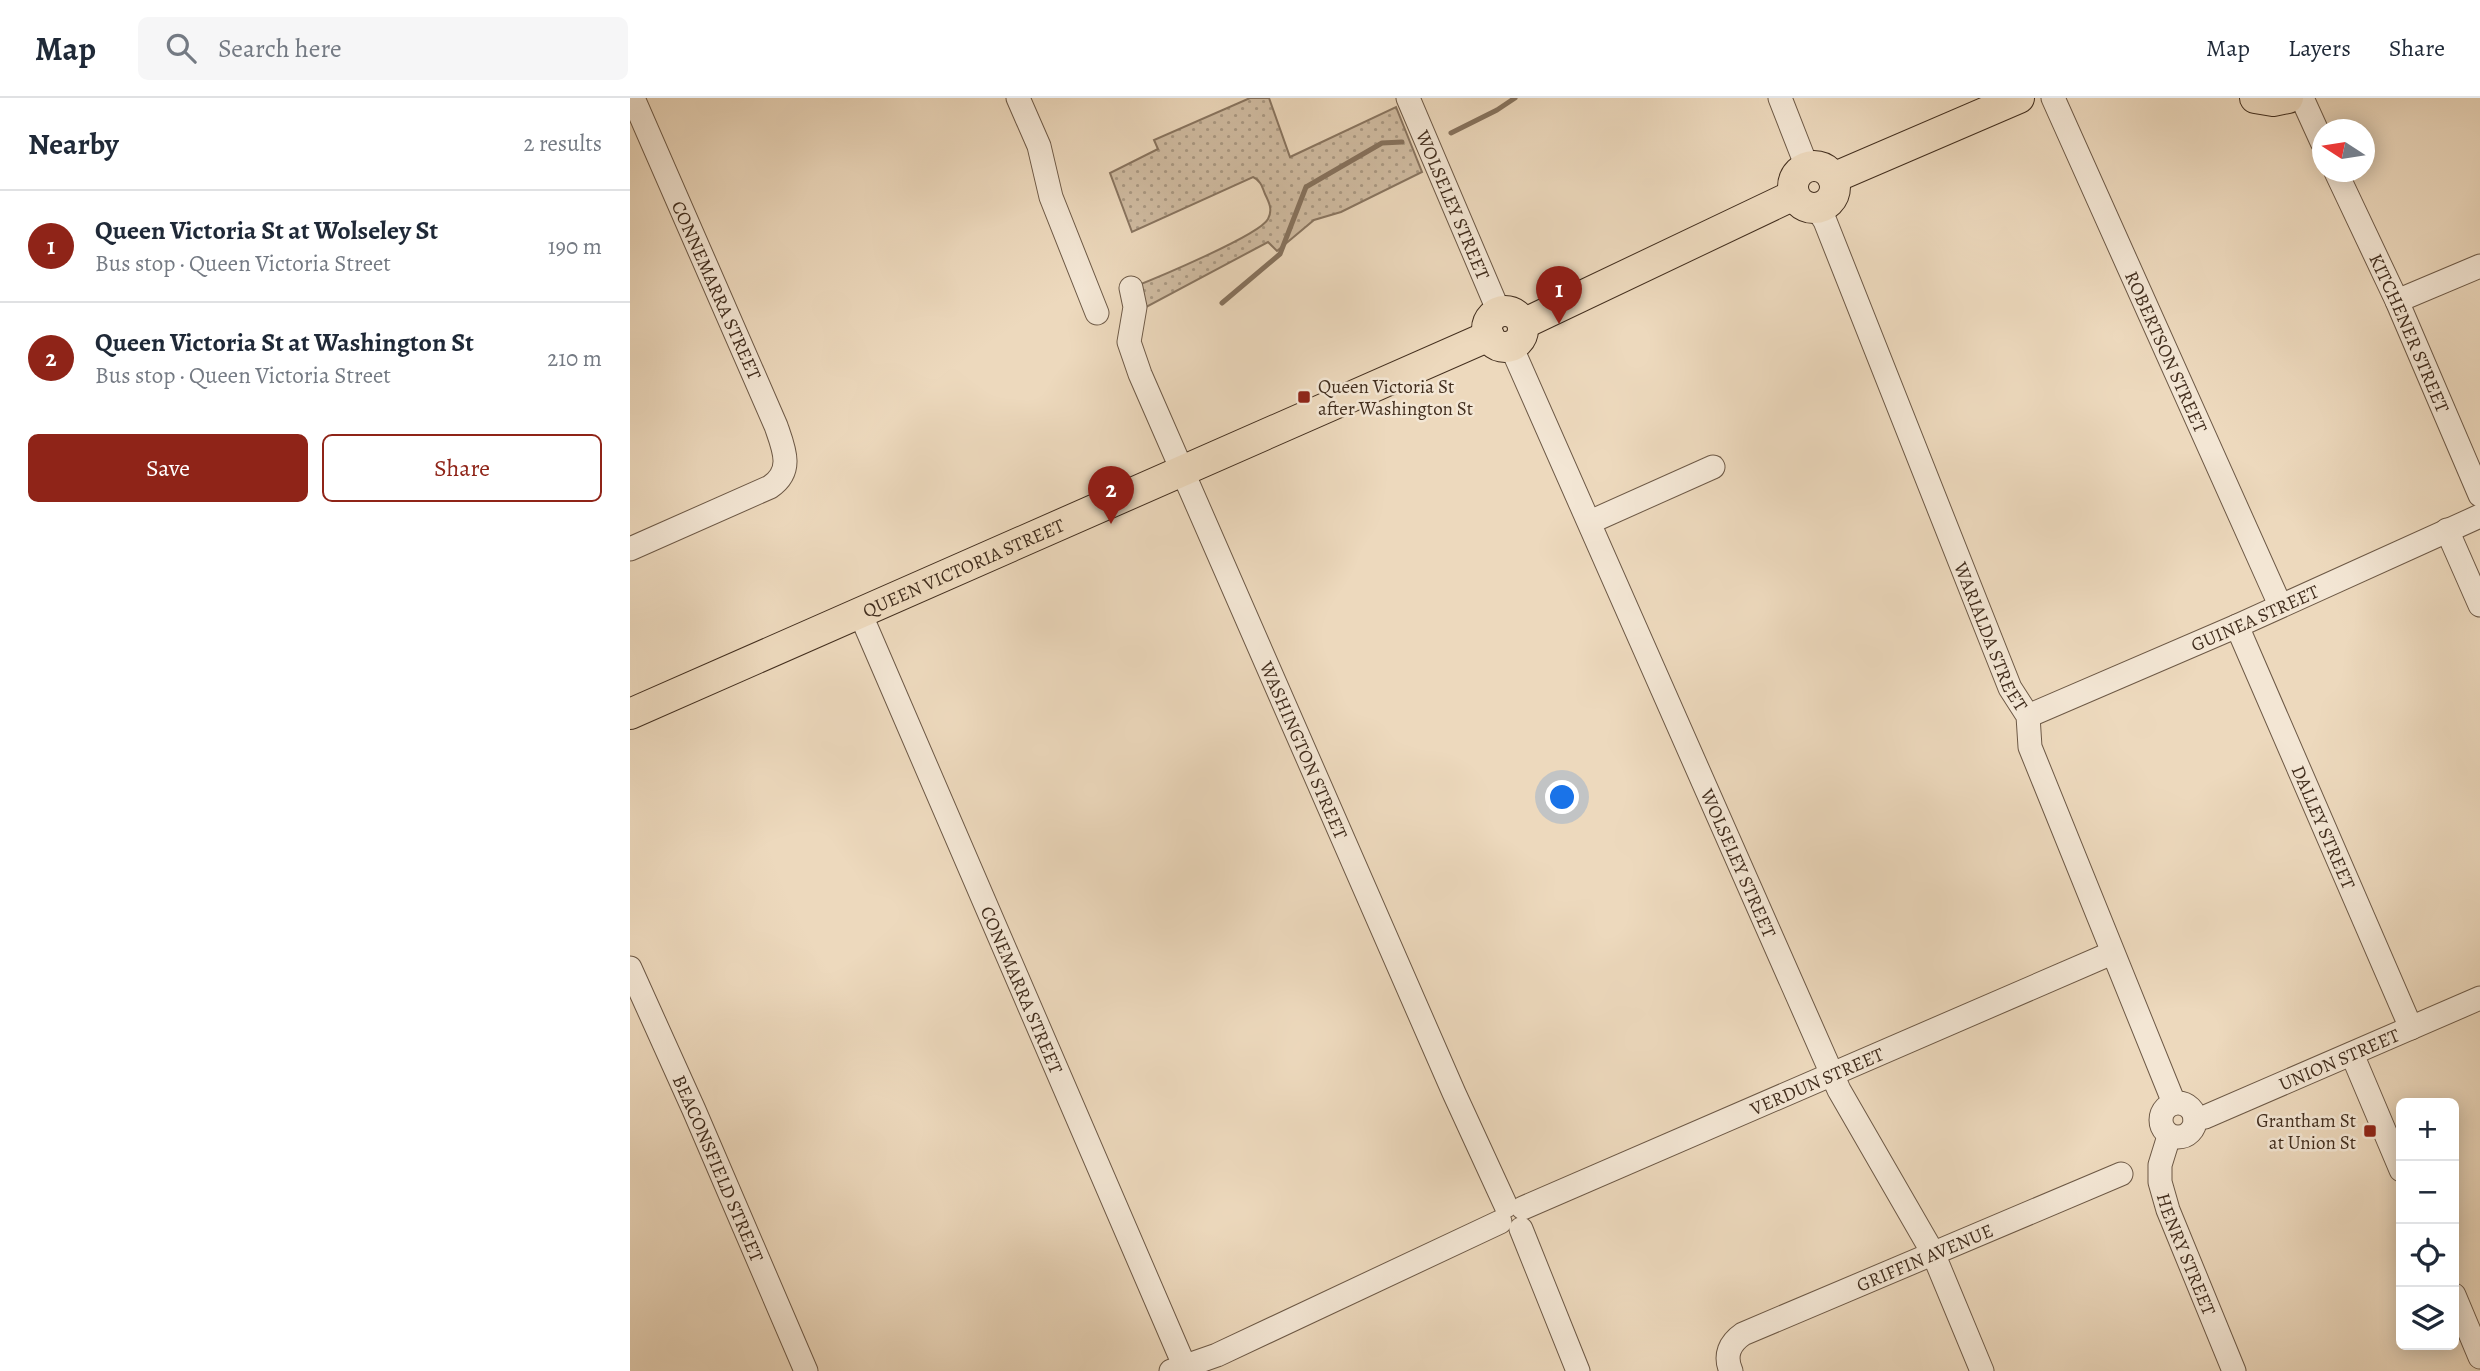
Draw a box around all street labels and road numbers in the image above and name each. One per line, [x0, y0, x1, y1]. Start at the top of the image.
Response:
street label: WOLSELEY STREET [1409, 125, 1496, 284]
street label: CONNEMARRA STREET [665, 197, 768, 385]
street label: KITCHENER STREET [2362, 249, 2455, 417]
street label: ROBERTSON STREET [2118, 267, 2214, 438]
street label: QUEEN VICTORIA STREET [859, 512, 1069, 624]
street label: WARIALDA STREET [1947, 557, 2034, 717]
street label: GUINEA STREET [2187, 579, 2324, 658]
street label: WASHINGTON STREET [1253, 657, 1354, 844]
street label: DALLEY STREET [2285, 761, 2362, 894]
street label: WOLSELEY STREET [1693, 784, 1782, 942]
street label: CONEMARRA STREET [974, 902, 1069, 1078]
street label: UNION STREET [2275, 1022, 2404, 1098]
street label: VERDUN STREET [1745, 1041, 1888, 1123]
street label: BEACONSFIELD STREET [666, 1071, 770, 1267]
street label: HENRY STREET [2150, 1190, 2222, 1320]
street label: GRIFFIN AVENUE [1853, 1218, 1997, 1298]

